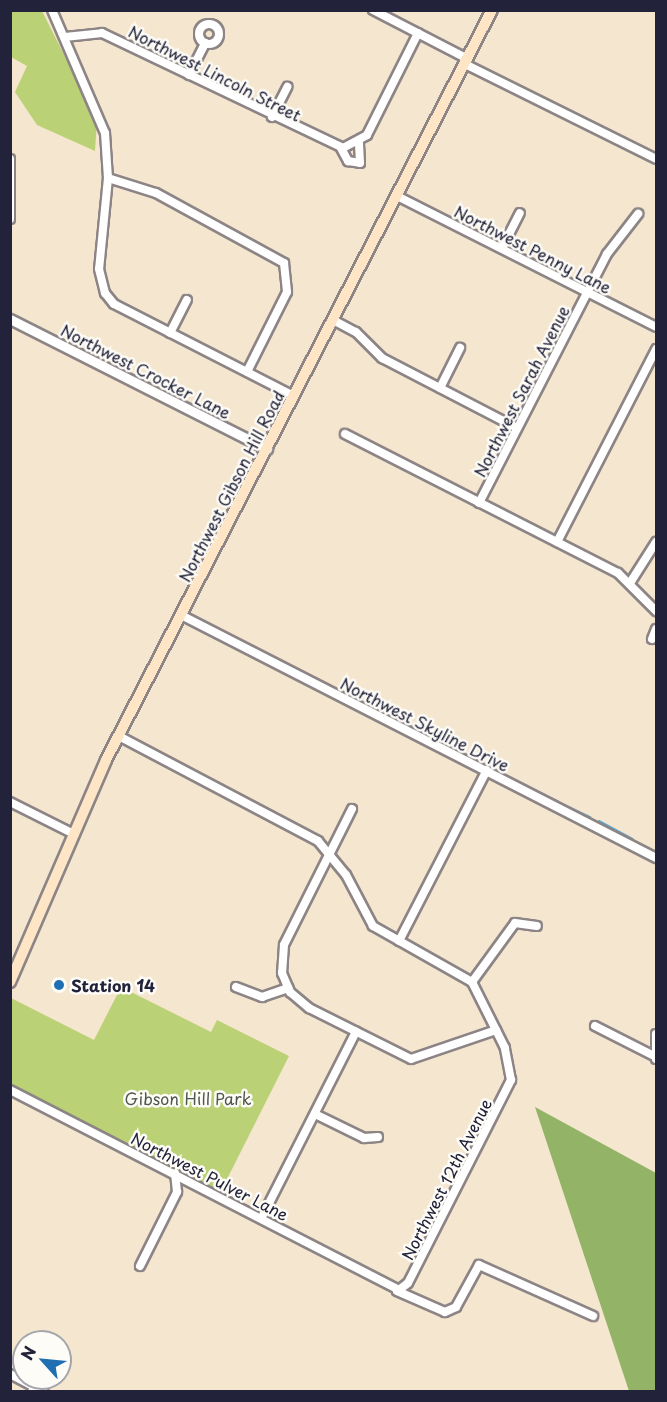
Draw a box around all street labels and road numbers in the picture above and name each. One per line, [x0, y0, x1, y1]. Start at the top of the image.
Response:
street label: Northwest Lincoln Street [126, 21, 304, 125]
street label: Northwest Penny Lane [451, 201, 615, 297]
street label: Northwest Sarah Avenue [469, 302, 573, 480]
street label: Northwest Crocker Lane [58, 320, 234, 422]
street label: Northwest Gibson Hill Road [174, 387, 288, 585]
street label: Northwest Skyline Drive [337, 673, 513, 775]
street label: Northwest 12th Avenue [397, 1095, 495, 1263]
street label: Northwest Pulver Lane [128, 1128, 292, 1224]

